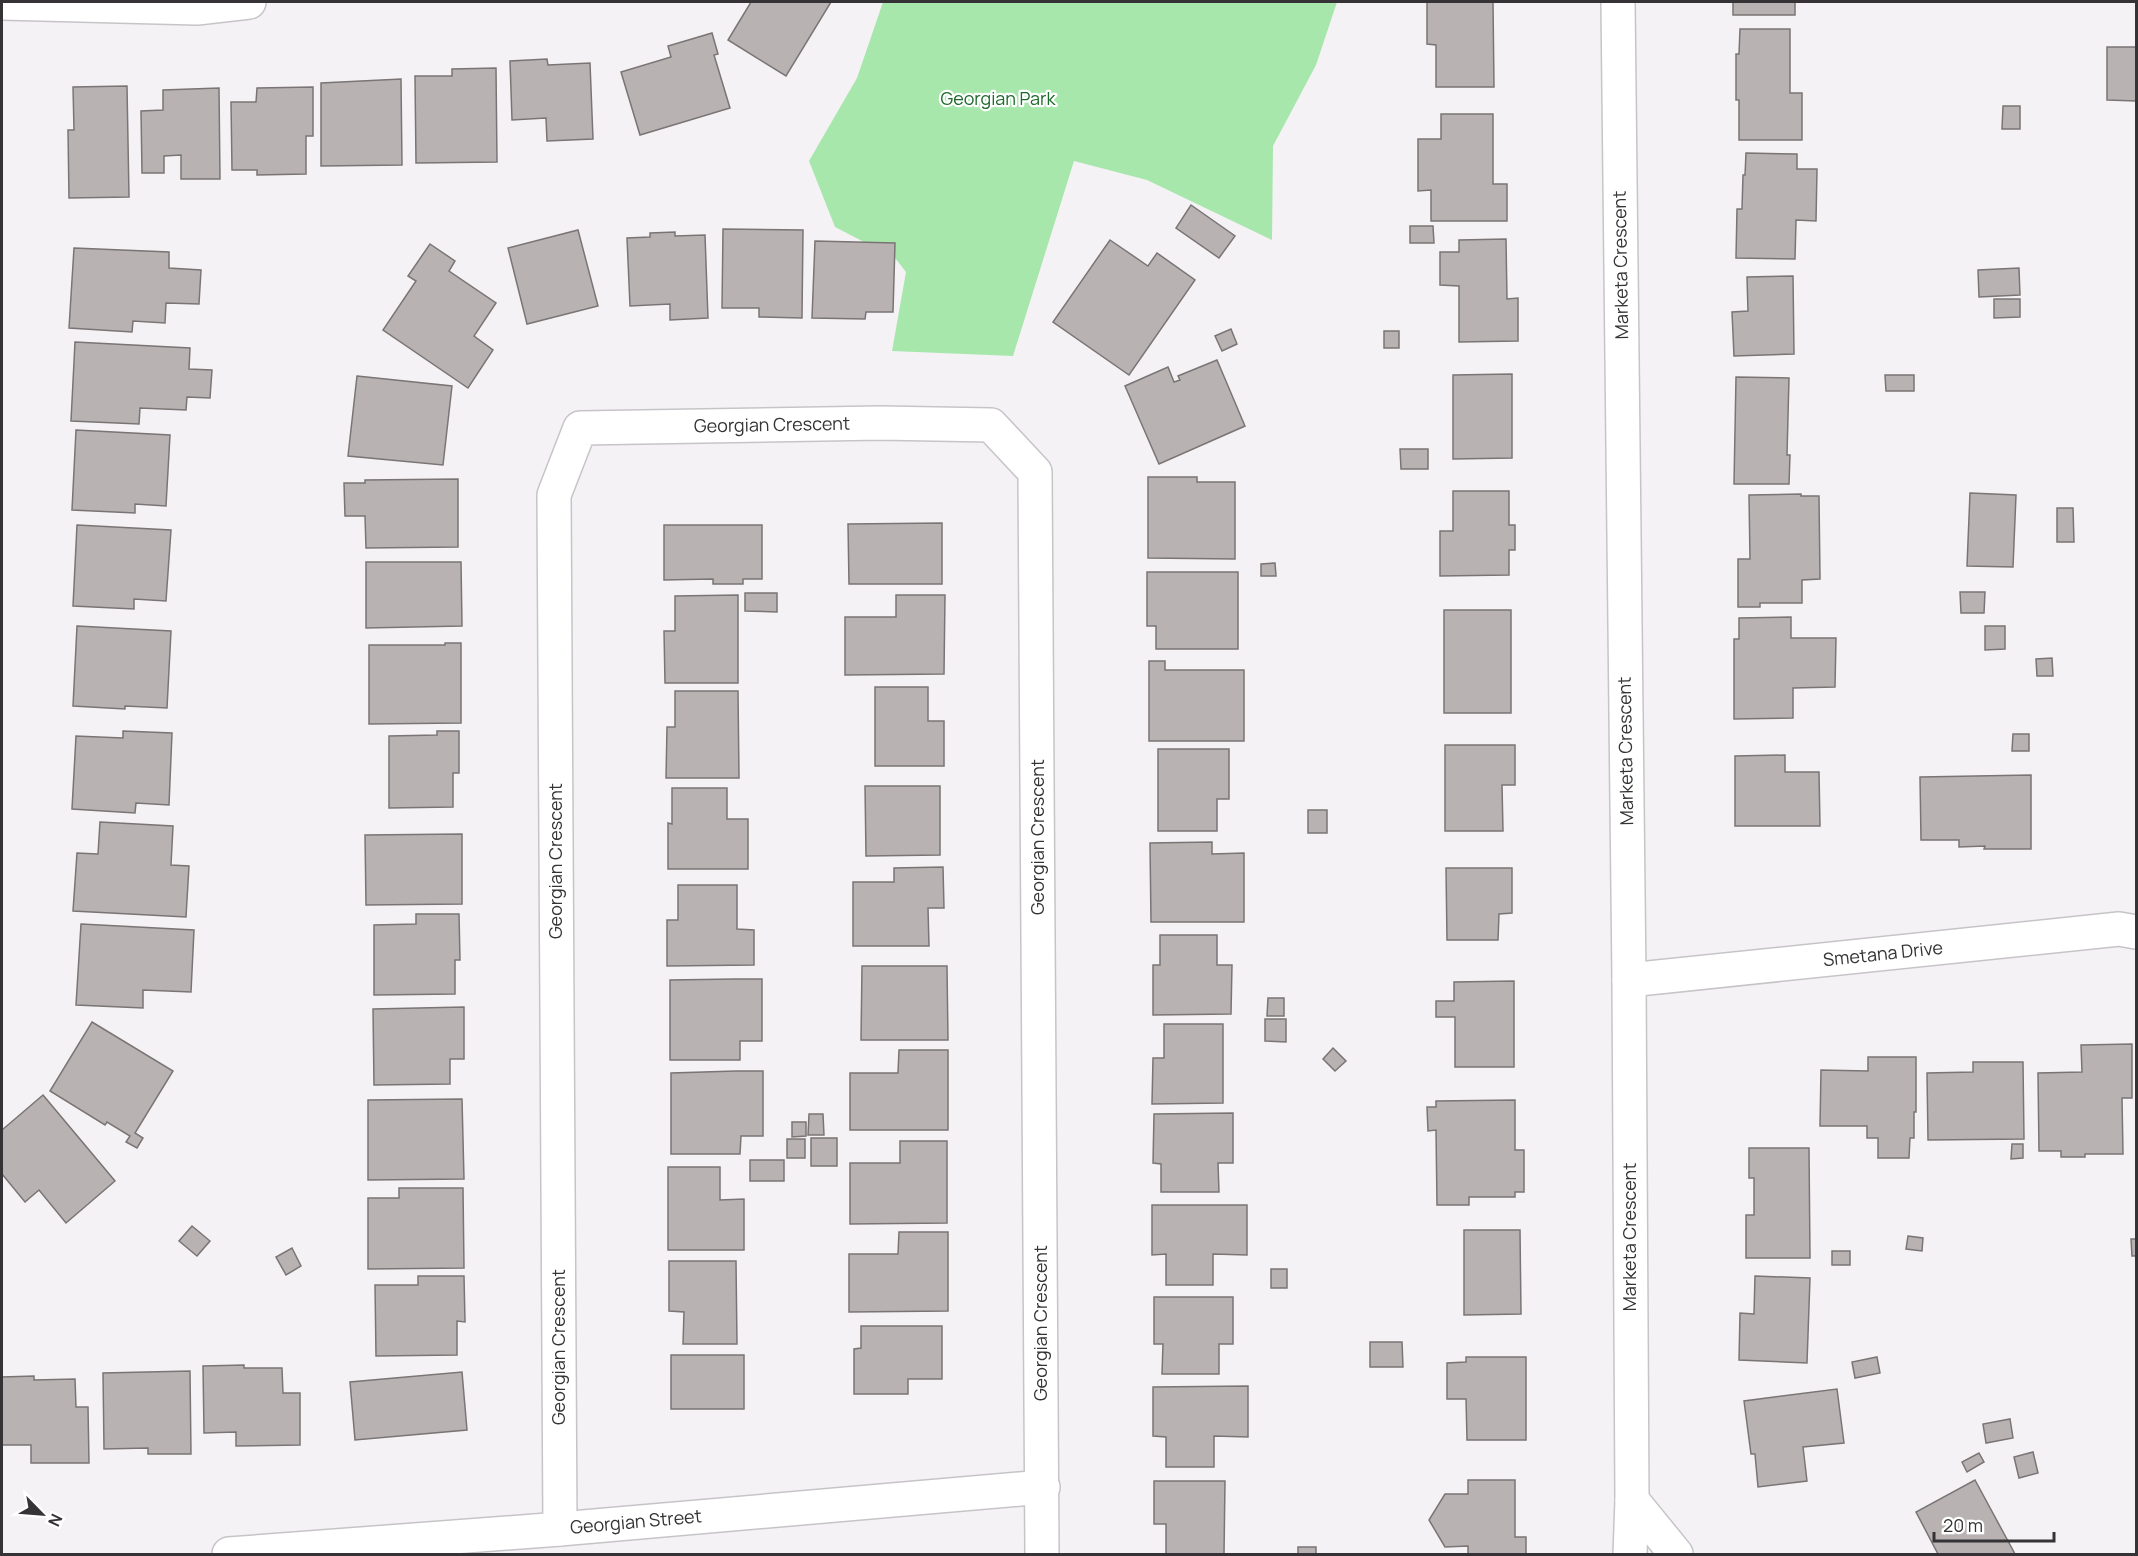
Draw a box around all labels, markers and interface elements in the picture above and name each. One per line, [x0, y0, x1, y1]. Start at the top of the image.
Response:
park label: Georgian Park [940, 86, 1057, 110]
street label: Marketa Crescent [1607, 190, 1633, 340]
street label: Georgian Crescent [694, 411, 850, 437]
street label: Marketa Crescent [1612, 676, 1638, 826]
street label: Georgian Crescent [1025, 759, 1049, 915]
street label: Georgian Crescent [543, 783, 567, 939]
street label: Smetana Drive [1822, 935, 1944, 971]
street label: Marketa Crescent [1617, 1163, 1641, 1311]
street label: Georgian Crescent [1028, 1245, 1052, 1401]
street label: Georgian Crescent [546, 1269, 570, 1425]
north arrow [12, 1484, 72, 1544]
street label: Georgian Street [569, 1503, 703, 1539]
scale bar [1934, 1505, 2054, 1543]
text: N [43, 1510, 68, 1530]
text: 20 m [1943, 1513, 1983, 1537]

